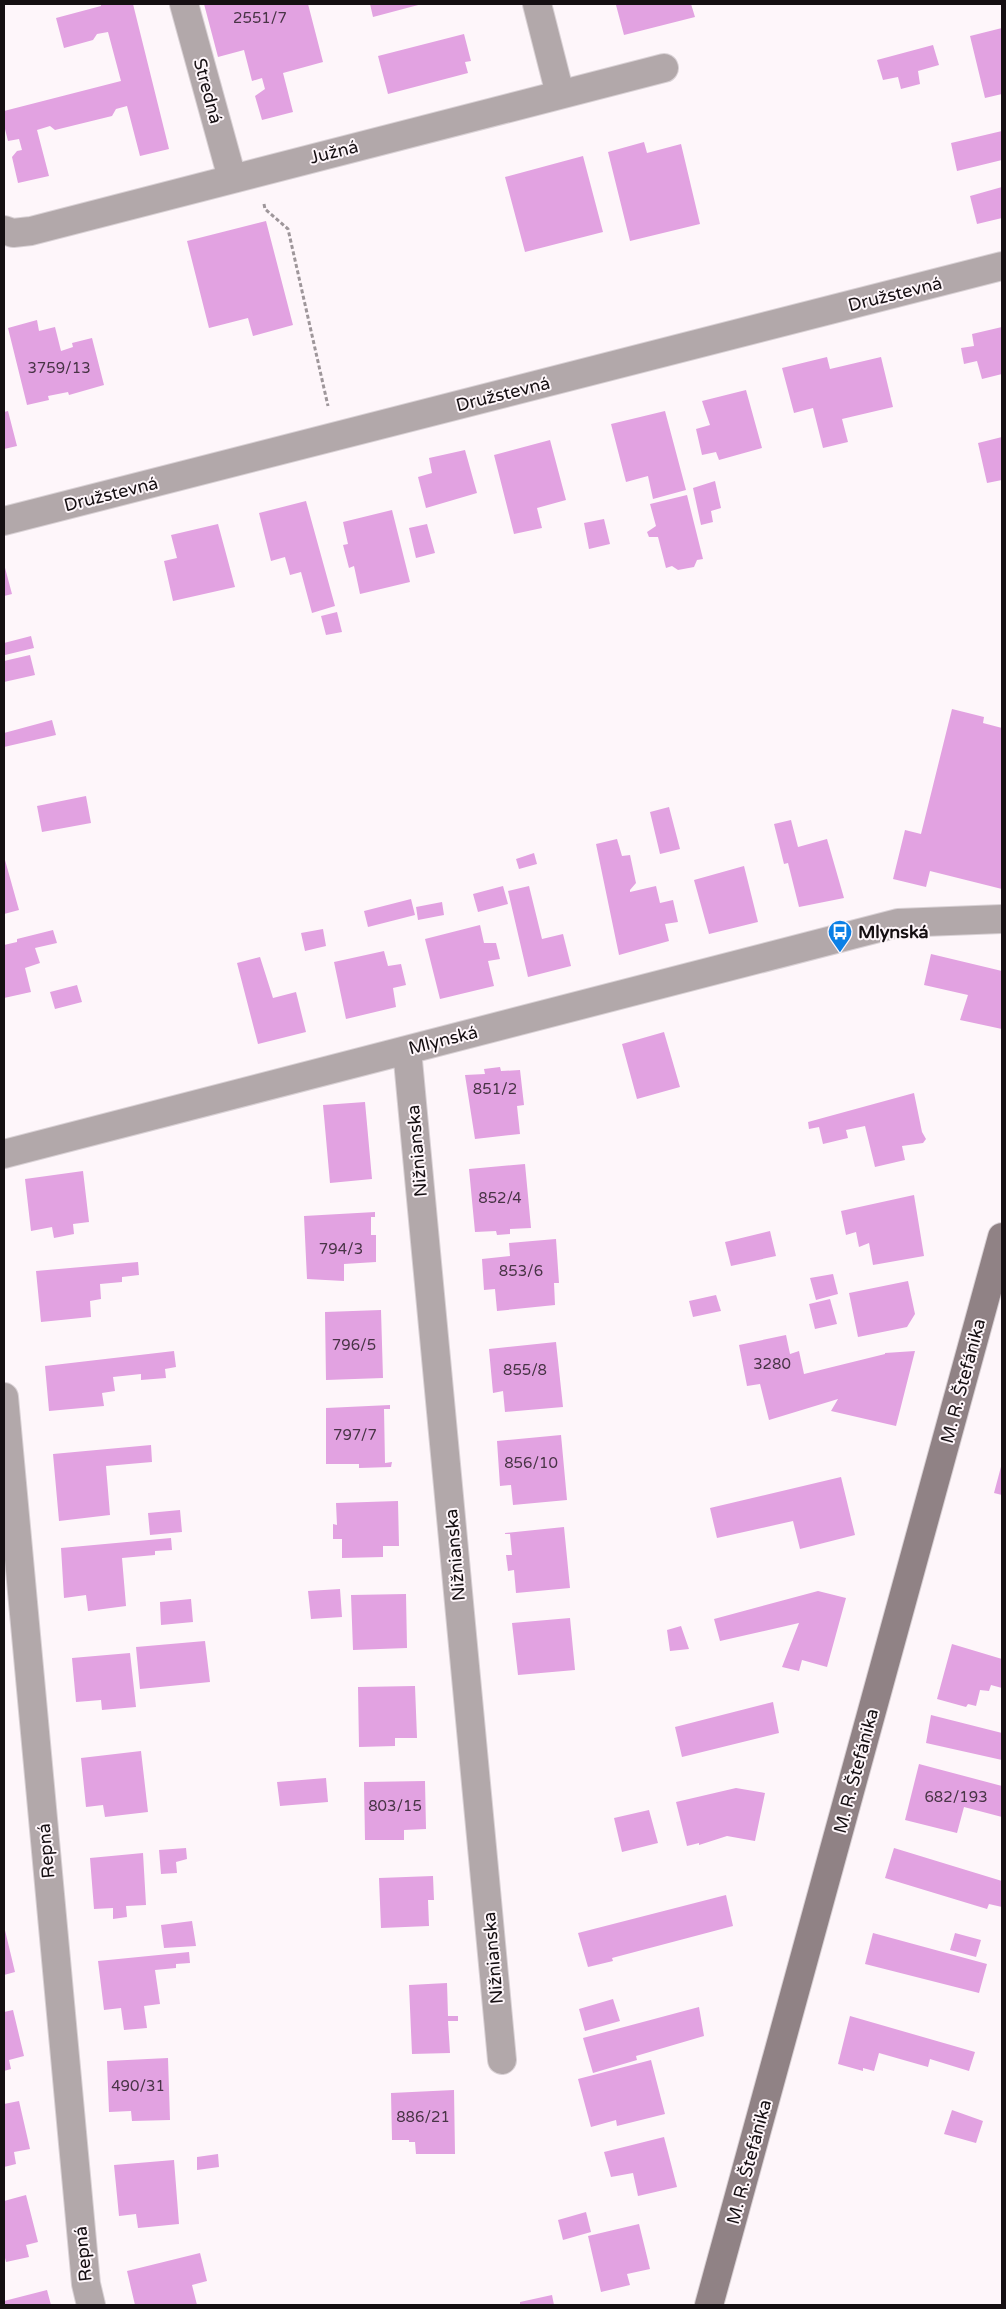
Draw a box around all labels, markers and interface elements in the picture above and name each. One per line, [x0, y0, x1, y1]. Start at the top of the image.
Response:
house number: 2551/7 [233, 9, 287, 27]
street label: Stredná [189, 56, 227, 126]
street label: Južná [307, 135, 361, 169]
street label: Družstevná [846, 272, 944, 316]
house number: 3759/13 [27, 359, 91, 377]
street label: Družstevná [454, 372, 552, 416]
street label: Družstevná [62, 472, 160, 516]
bus stop icon: Mlynská [827, 919, 853, 953]
place label: Mlynská [858, 921, 929, 943]
street label: Mlynská [406, 1021, 480, 1059]
house number: 851/2 [473, 1080, 517, 1098]
street label: Nižnianska [402, 1104, 432, 1198]
house number: 852/4 [478, 1189, 522, 1207]
house number: 794/3 [319, 1240, 363, 1258]
house number: 853/6 [499, 1262, 543, 1280]
street label: M. R. Štefánika [936, 1316, 990, 1446]
house number: 796/5 [332, 1336, 376, 1354]
house number: 3280 [753, 1355, 791, 1373]
house number: 855/8 [503, 1361, 547, 1379]
house number: 797/7 [333, 1426, 377, 1444]
house number: 856/10 [504, 1454, 558, 1472]
street label: Nižnianska [440, 1508, 470, 1602]
street label: M. R. Štefánika [829, 1706, 883, 1836]
house number: 682/193 [924, 1788, 988, 1806]
house number: 803/15 [368, 1797, 422, 1815]
street label: Repná [33, 1822, 59, 1880]
street label: Nižnianska [478, 1911, 508, 2005]
house number: 490/31 [111, 2077, 165, 2095]
street label: M. R. Štefánika [722, 2097, 776, 2227]
house number: 886/21 [396, 2108, 450, 2126]
street label: Repná [69, 2225, 97, 2283]

